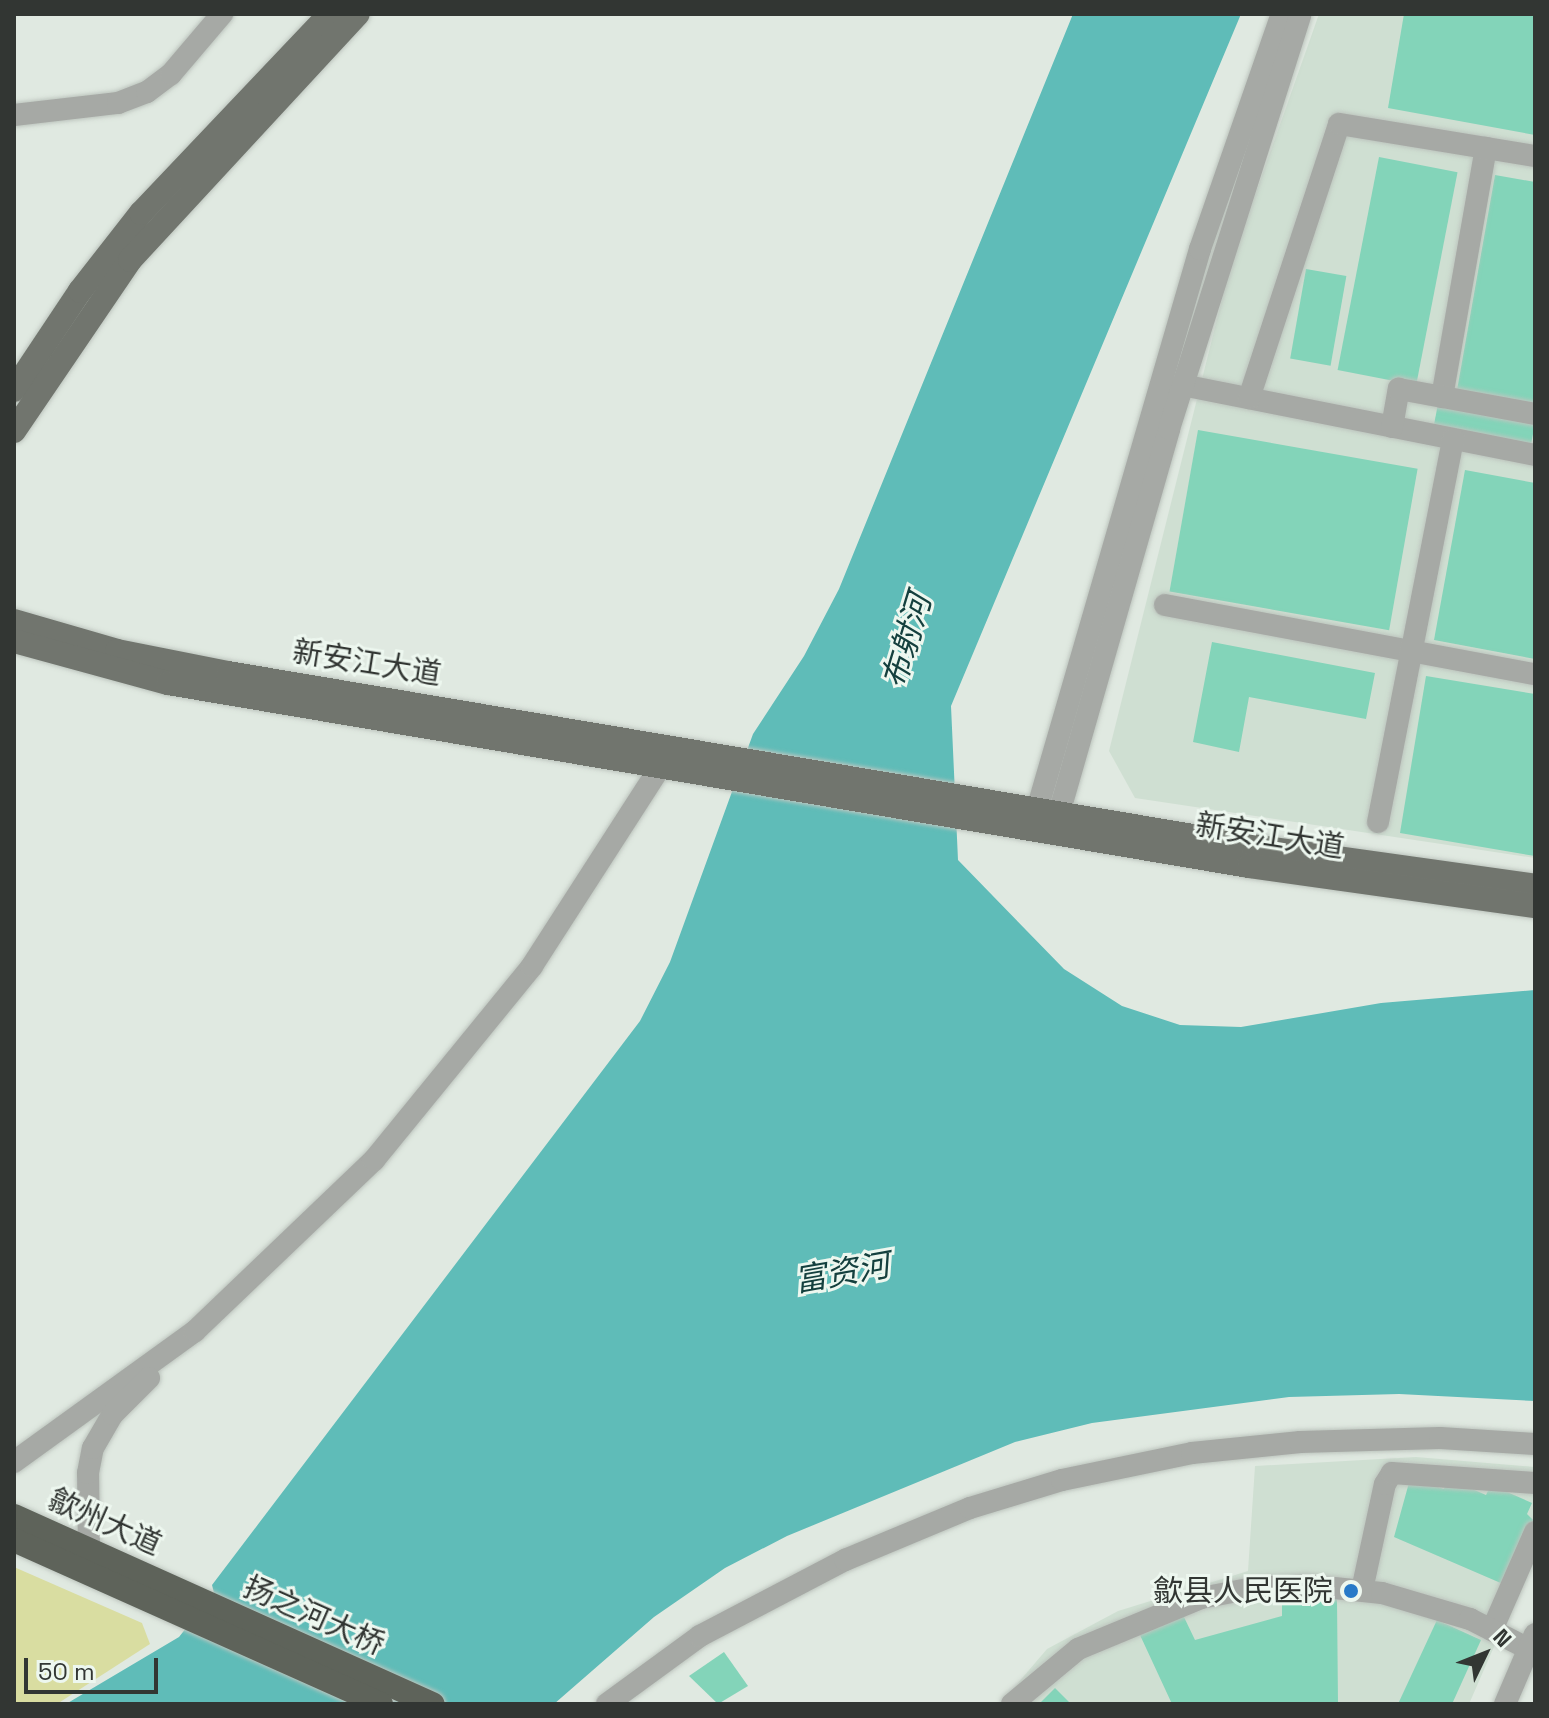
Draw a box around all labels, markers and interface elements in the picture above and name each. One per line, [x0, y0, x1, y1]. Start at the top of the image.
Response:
water label: 布射河 [875, 589, 939, 693]
street label: 新安江大道 [290, 633, 444, 693]
street label: 新安江大道 [1193, 806, 1347, 866]
water label: 富资河 [791, 1246, 893, 1300]
street label: 歙州大道 [43, 1481, 167, 1563]
street label: 扬之河大桥 [238, 1569, 390, 1663]
place label: 歙县人民医院 [1153, 1573, 1333, 1609]
marker: 歙县人民医院 [1340, 1580, 1362, 1602]
north arrow [1445, 1614, 1525, 1694]
text: N [1487, 1623, 1518, 1653]
scale bar [28, 1642, 162, 1692]
text: 50 m [38, 1656, 95, 1687]

